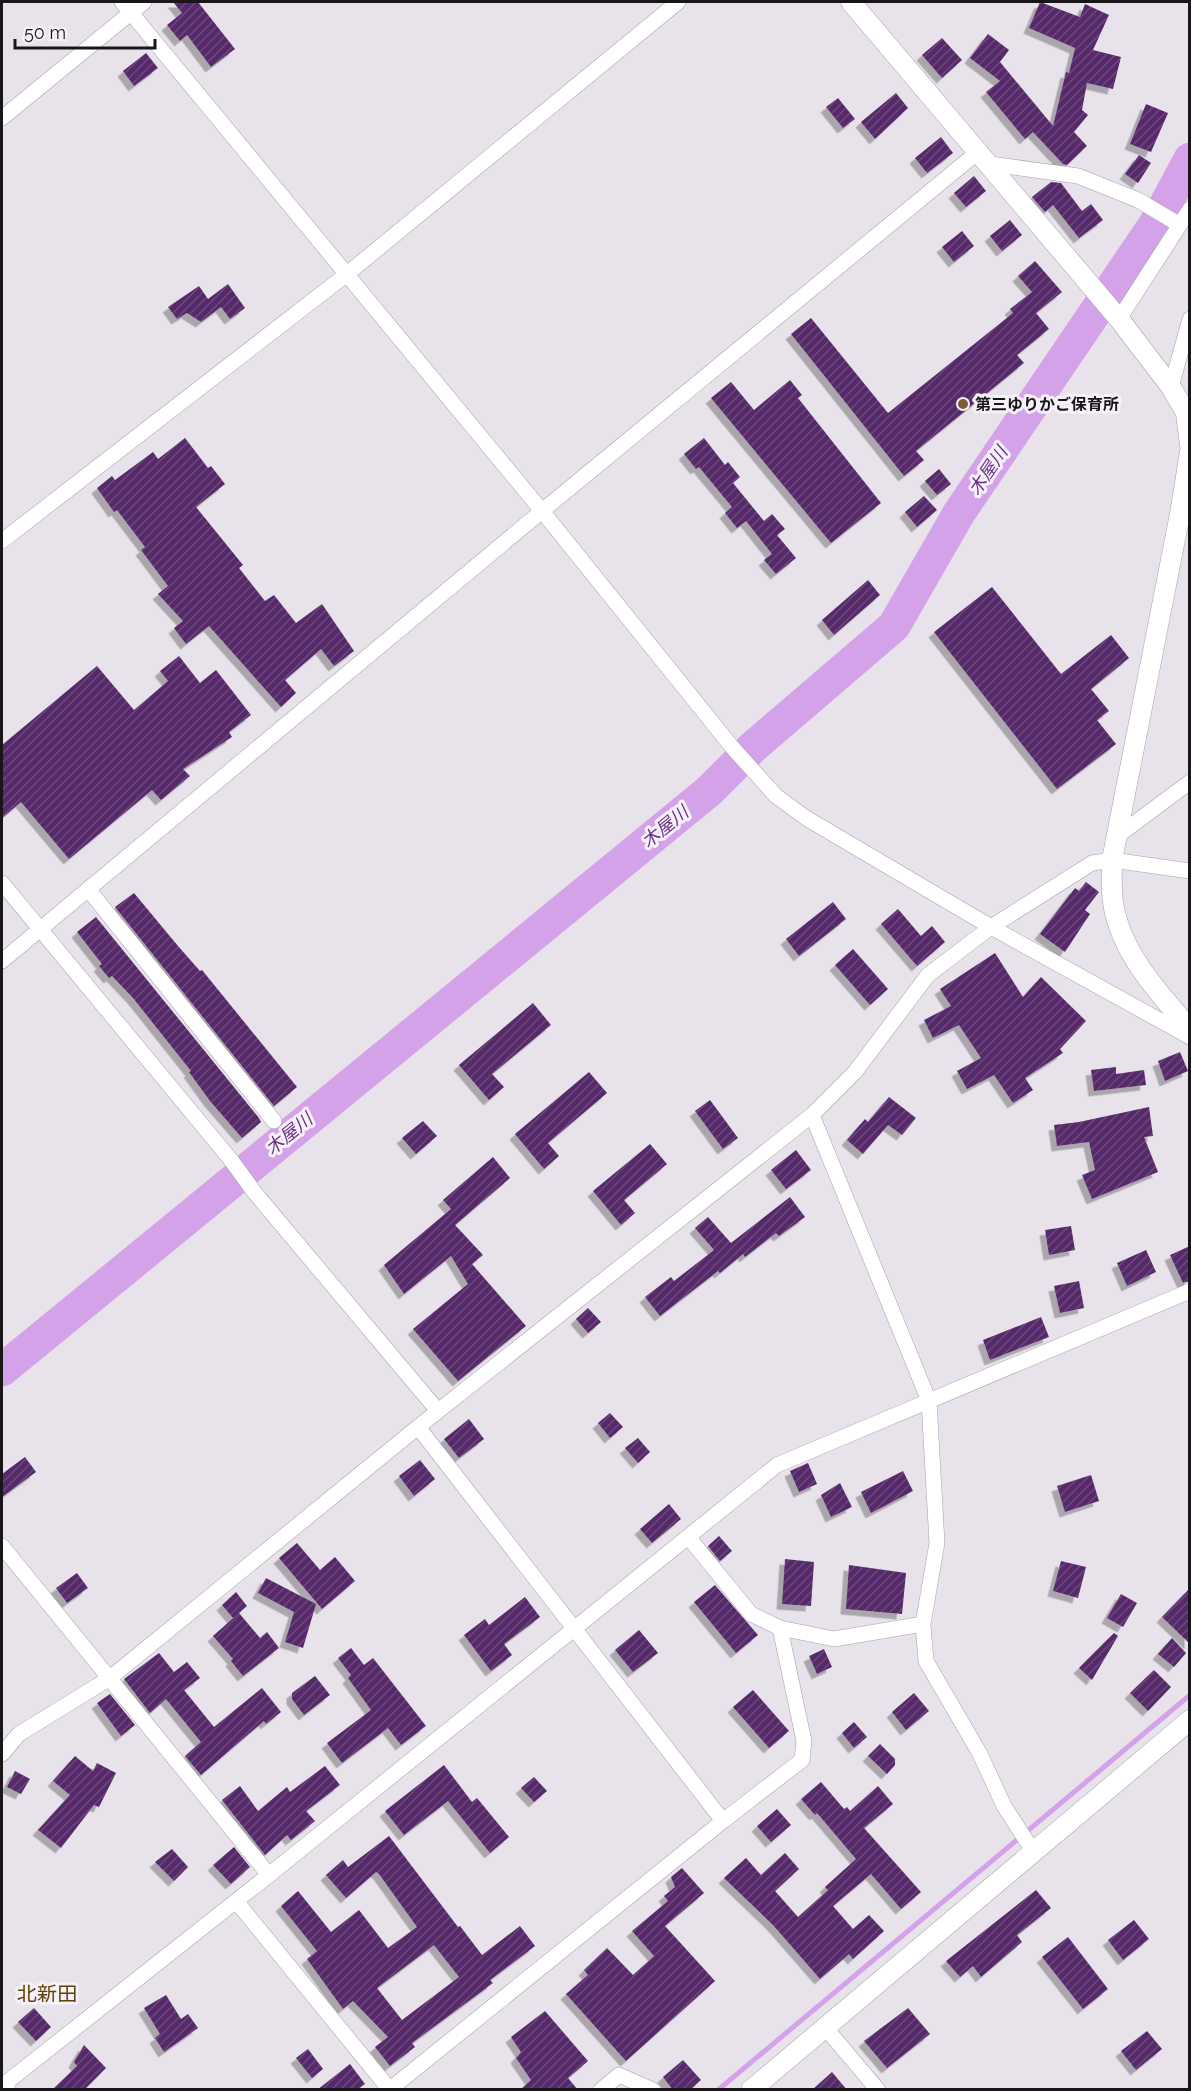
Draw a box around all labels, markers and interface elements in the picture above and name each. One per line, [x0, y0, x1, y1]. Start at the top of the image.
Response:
scale bar [15, 12, 154, 50]
text: 50 m [24, 22, 66, 43]
place label: 第三ゆりかご保育所 [975, 395, 1119, 414]
marker: 第三ゆりかご保育所 [956, 397, 970, 411]
water label: 木屋川 [964, 441, 1013, 499]
water label: 木屋川 [637, 800, 694, 852]
water label: 木屋川 [261, 1107, 318, 1159]
district label: 北新田 [17, 1982, 77, 2006]

